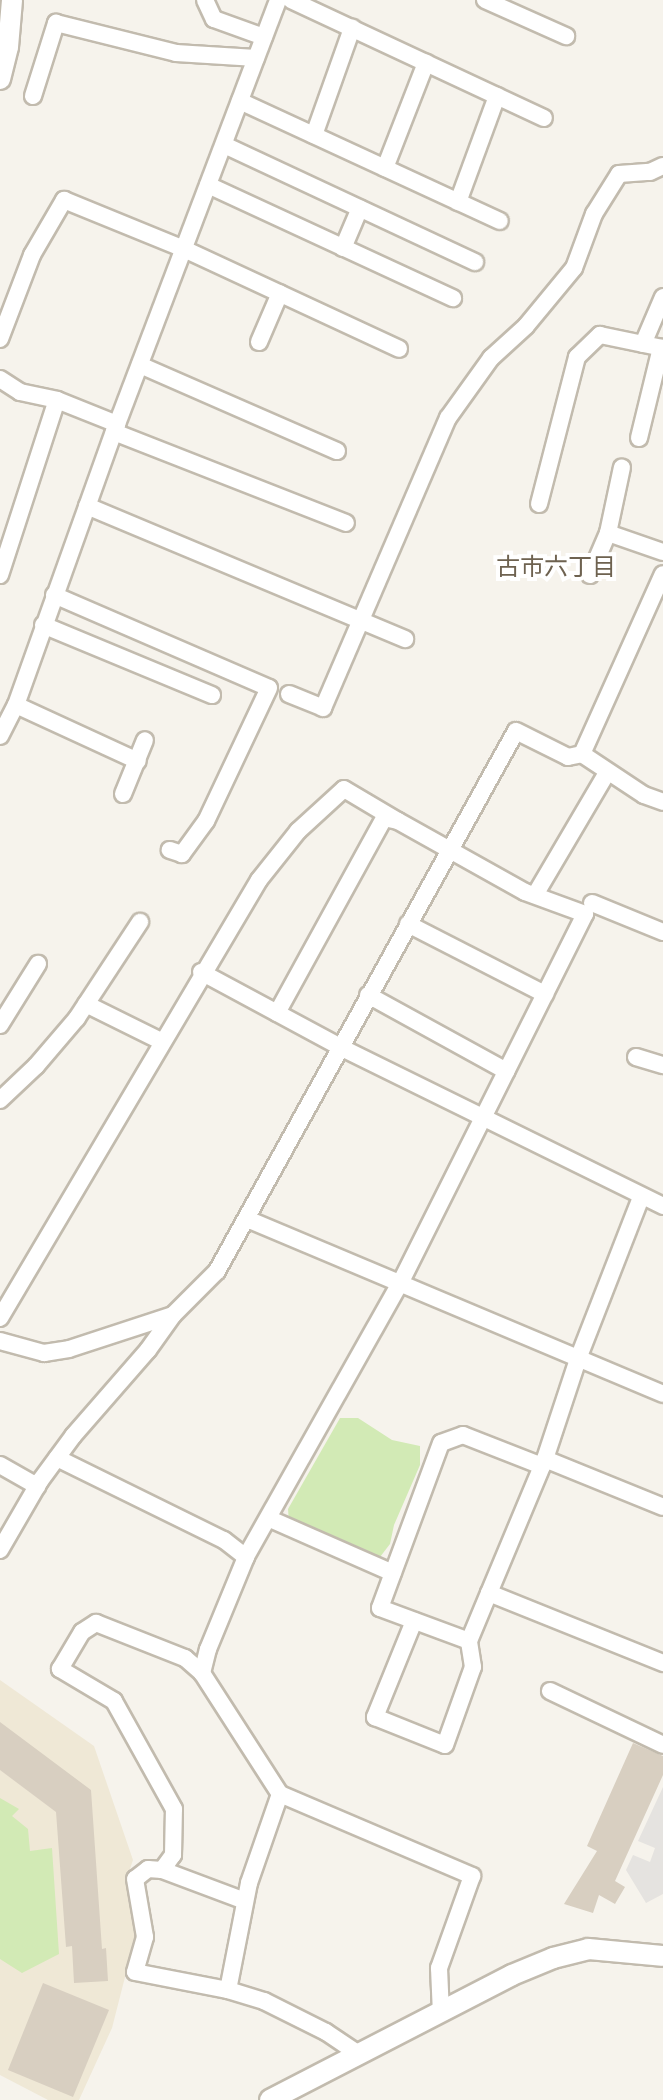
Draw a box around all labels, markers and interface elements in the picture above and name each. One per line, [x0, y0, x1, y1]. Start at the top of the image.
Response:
district label: 古市六丁目 [496, 552, 616, 580]

